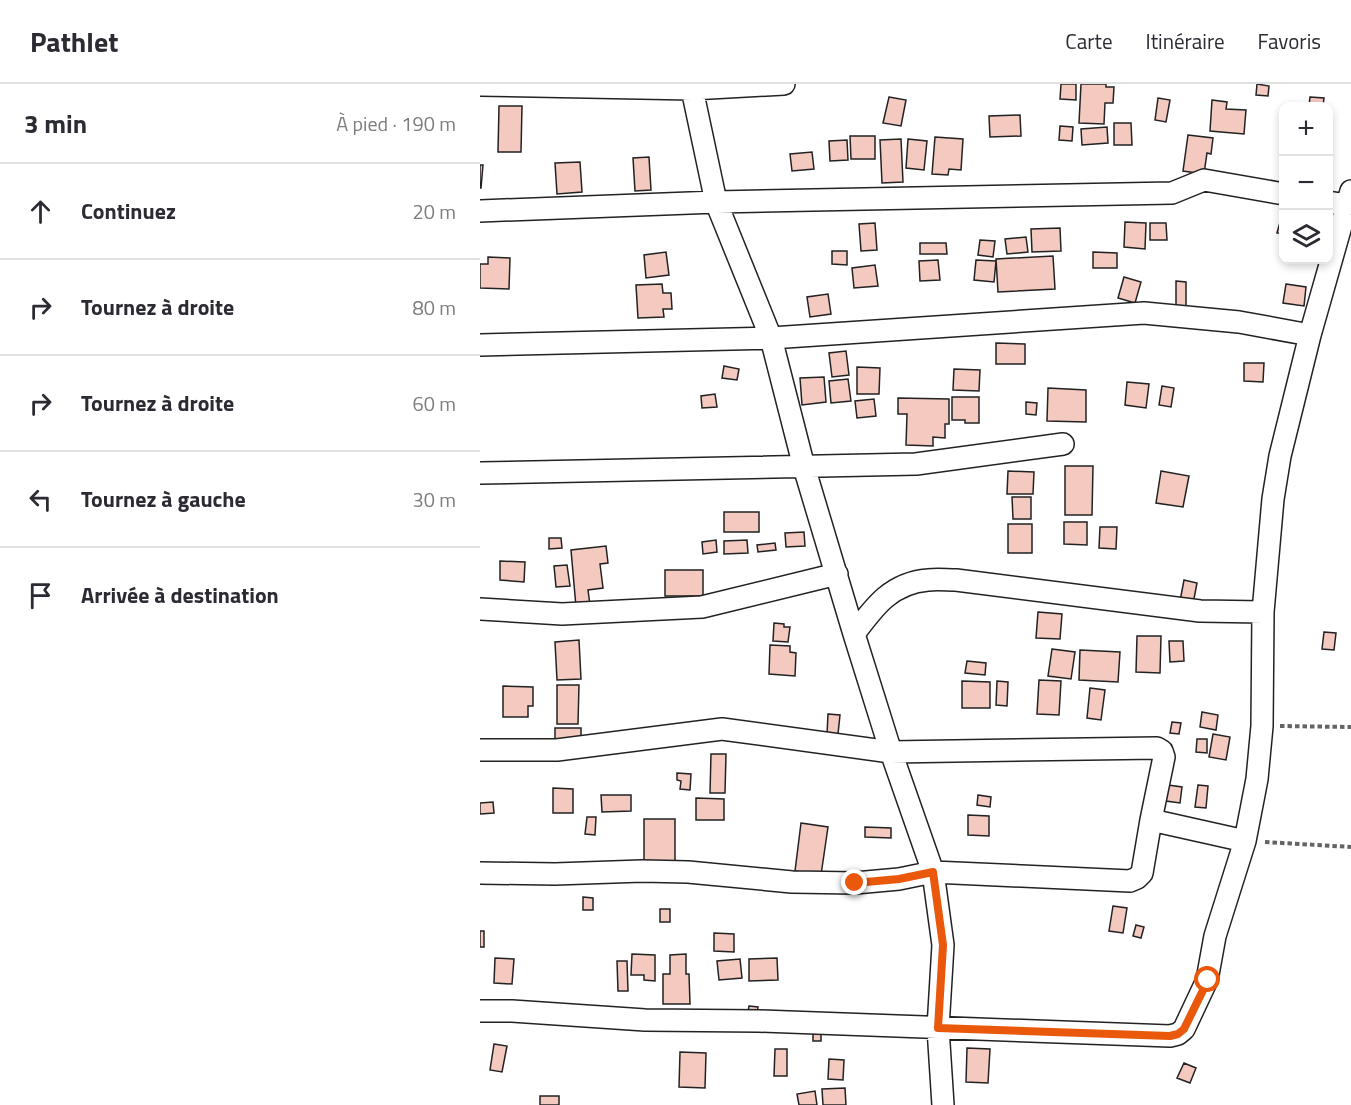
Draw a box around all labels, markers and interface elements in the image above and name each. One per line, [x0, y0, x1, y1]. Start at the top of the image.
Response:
text: Pathlet [30, 20, 118, 63]
text: Carte [1065, 25, 1113, 57]
text: Itinéraire [1146, 25, 1225, 57]
text: Favoris [1258, 25, 1321, 57]
map controls [1279, 102, 1333, 264]
button: + [1279, 102, 1333, 156]
text: 3 min [24, 104, 87, 143]
text: À pied · 190 m [336, 108, 456, 139]
button: − [1279, 156, 1333, 210]
text: Continuez [81, 194, 176, 228]
icon: ahead [24, 195, 57, 228]
text: 20 m [412, 196, 456, 227]
button: layers [1279, 210, 1333, 264]
text: Tournez à droite [81, 290, 234, 324]
icon: right [24, 291, 57, 324]
text: 80 m [412, 292, 456, 323]
text: Tournez à droite [81, 386, 234, 420]
icon: right [24, 387, 57, 420]
text: 60 m [412, 388, 456, 419]
text: Tournez à gauche [81, 482, 246, 516]
icon: left [24, 483, 57, 516]
text: 30 m [412, 484, 456, 515]
text: Arrivée à destination [81, 578, 279, 612]
icon: arrive [24, 579, 57, 612]
route end [841, 869, 867, 895]
route start [1194, 966, 1220, 992]

